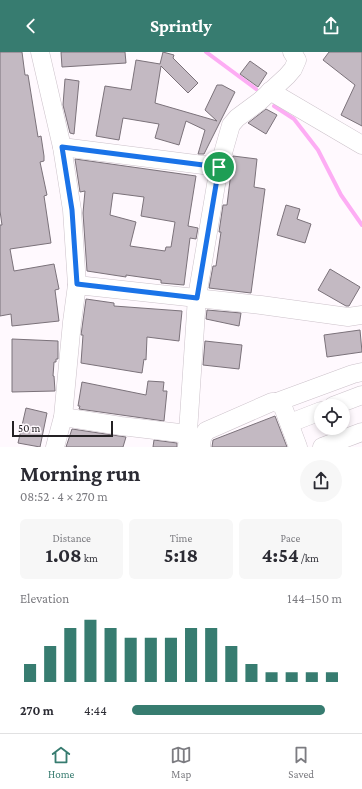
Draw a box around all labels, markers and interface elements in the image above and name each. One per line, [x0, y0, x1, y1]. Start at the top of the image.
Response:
icon: back [20, 15, 42, 37]
icon: share [320, 15, 342, 37]
text: Sprintly [150, 16, 212, 36]
pin [202, 150, 236, 184]
icon: arrive [208, 156, 230, 178]
map controls [314, 399, 350, 435]
button: locate [314, 399, 350, 435]
scale bar [12, 419, 113, 438]
text: 50 m [18, 422, 40, 434]
button: share [300, 460, 342, 502]
text: Morning run [20, 461, 140, 486]
text: 08:52 · 4 × 270 m [20, 489, 108, 504]
text: Distance [52, 532, 91, 544]
text: Time [170, 532, 192, 544]
text: Pace [280, 532, 300, 544]
text: 1.08 [45, 544, 82, 566]
text: 5:18 [164, 544, 198, 566]
text: 4:54 [262, 544, 299, 566]
text: km [82, 552, 98, 564]
text: /km [299, 552, 319, 564]
text: Elevation [20, 591, 69, 606]
text: 144–150 m [287, 591, 342, 606]
text: 270 m [20, 703, 54, 718]
text: 4:44 [84, 703, 107, 718]
tab: Home [48, 744, 74, 780]
tab: Map [170, 744, 192, 780]
tab: Saved [288, 744, 314, 780]

